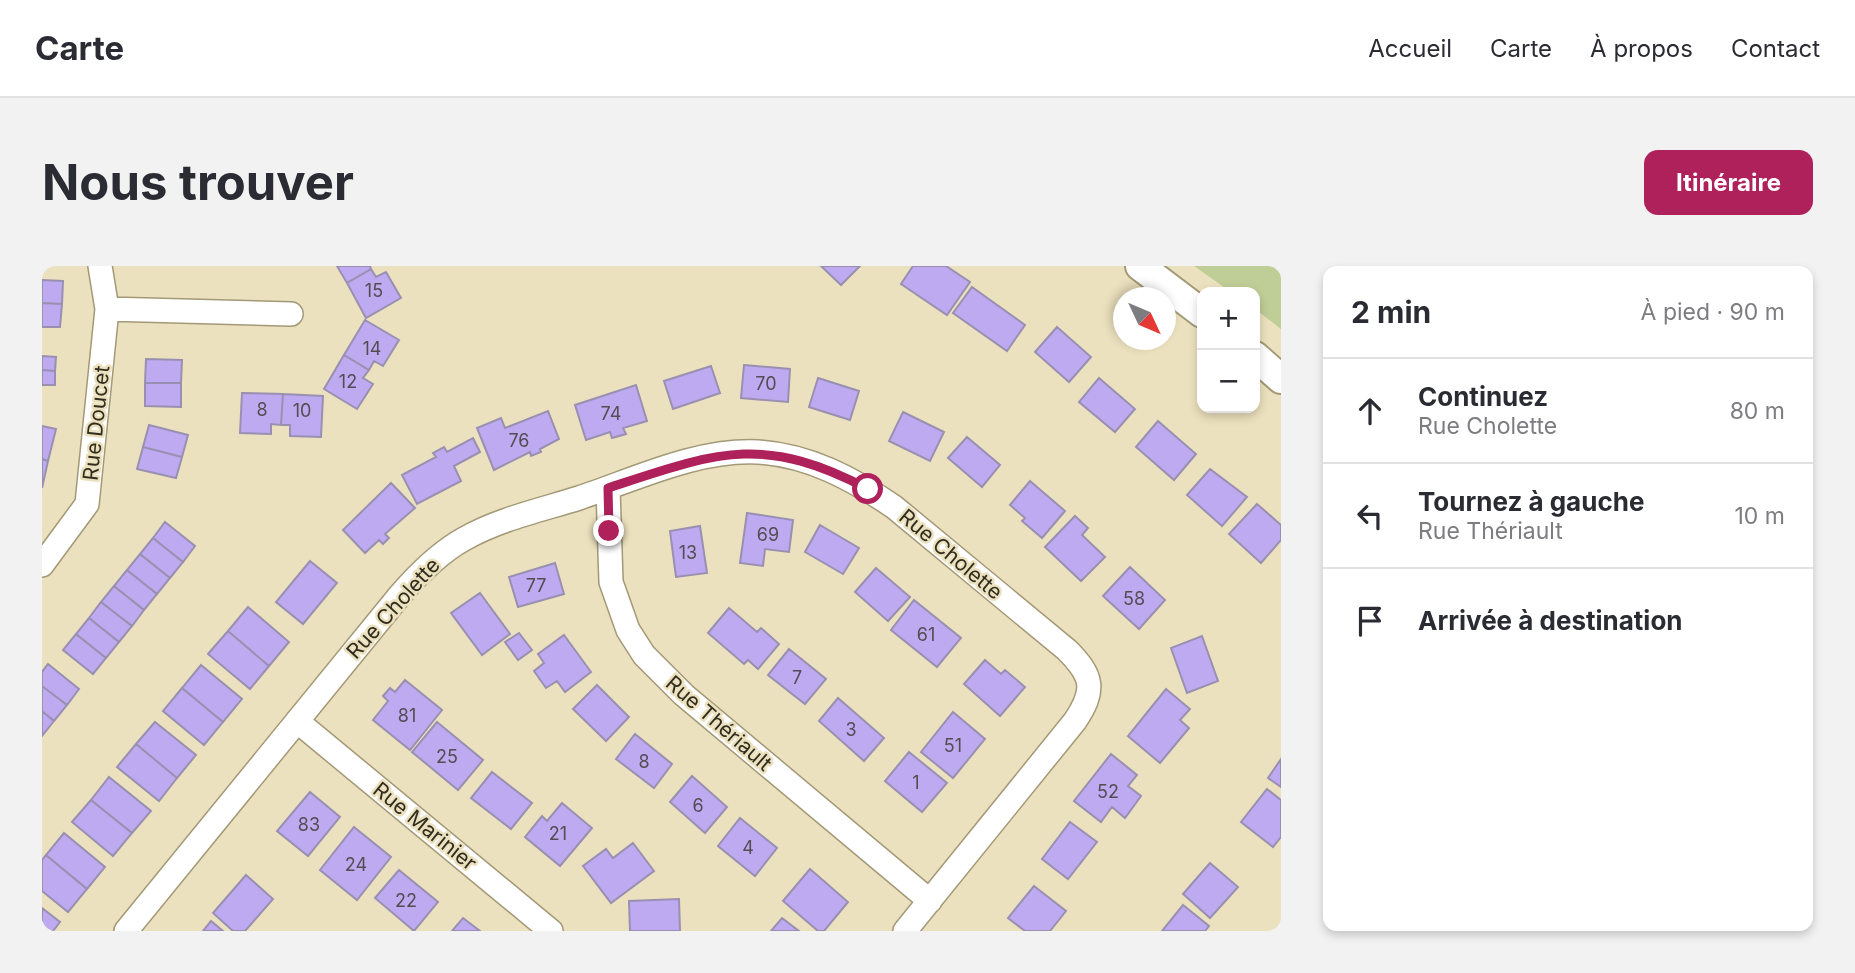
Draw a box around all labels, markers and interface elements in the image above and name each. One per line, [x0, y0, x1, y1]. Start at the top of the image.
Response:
text: Carte [35, 28, 124, 68]
text: Accueil [1368, 34, 1452, 63]
text: Carte [1490, 34, 1552, 63]
text: À propos [1590, 34, 1693, 63]
text: Contact [1731, 34, 1820, 63]
button: Itinéraire [1644, 150, 1813, 215]
text: Nous trouver [42, 153, 354, 212]
house number: 15 [365, 280, 383, 301]
north arrow [1113, 287, 1176, 350]
map controls [1197, 287, 1260, 413]
button: + [1197, 287, 1260, 350]
text: 2 min [1351, 294, 1431, 330]
text: À pied · 90 m [1641, 298, 1785, 326]
house number: 14 [363, 338, 381, 359]
button: − [1197, 350, 1260, 413]
street label: Rue Doucet [78, 364, 114, 482]
house number: 12 [339, 371, 357, 392]
house number: 70 [755, 373, 777, 394]
text: Continuez [1418, 381, 1548, 412]
icon: ahead [1351, 392, 1389, 430]
text: 80 m [1730, 397, 1785, 425]
house number: 8 [256, 399, 268, 420]
house number: 10 [293, 400, 311, 421]
house number: 74 [601, 403, 621, 424]
text: Rue Cholette [1418, 412, 1557, 440]
house number: 76 [508, 430, 530, 451]
route start [852, 473, 883, 504]
text: Tournez à gauche [1418, 486, 1644, 517]
icon: left [1351, 497, 1389, 535]
text: 10 m [1735, 502, 1785, 530]
street label: Rue Cholette [894, 504, 1008, 604]
route end [593, 515, 624, 546]
text: Rue Thériault [1418, 517, 1563, 545]
house number: 69 [757, 524, 779, 545]
house number: 13 [679, 542, 697, 563]
street label: Rue Cholette [341, 552, 445, 664]
house number: 77 [526, 575, 546, 596]
house number: 58 [1123, 588, 1145, 609]
icon: arrive [1351, 602, 1389, 640]
text: Arrivée à destination [1418, 605, 1683, 636]
house number: 61 [917, 624, 935, 645]
house number: 7 [792, 667, 802, 688]
street label: Rue Thériault [661, 670, 777, 776]
house number: 81 [398, 705, 416, 726]
house number: 3 [845, 719, 857, 740]
house number: 51 [944, 735, 962, 756]
house number: 25 [436, 746, 458, 767]
house number: 8 [638, 751, 650, 772]
house number: 1 [912, 772, 920, 793]
street label: Rue Marinier [368, 777, 482, 875]
house number: 52 [1097, 781, 1119, 802]
house number: 6 [692, 795, 704, 816]
house number: 83 [298, 814, 320, 835]
house number: 21 [549, 823, 567, 844]
house number: 4 [742, 837, 754, 858]
house number: 24 [345, 854, 367, 875]
house number: 22 [395, 890, 417, 911]

